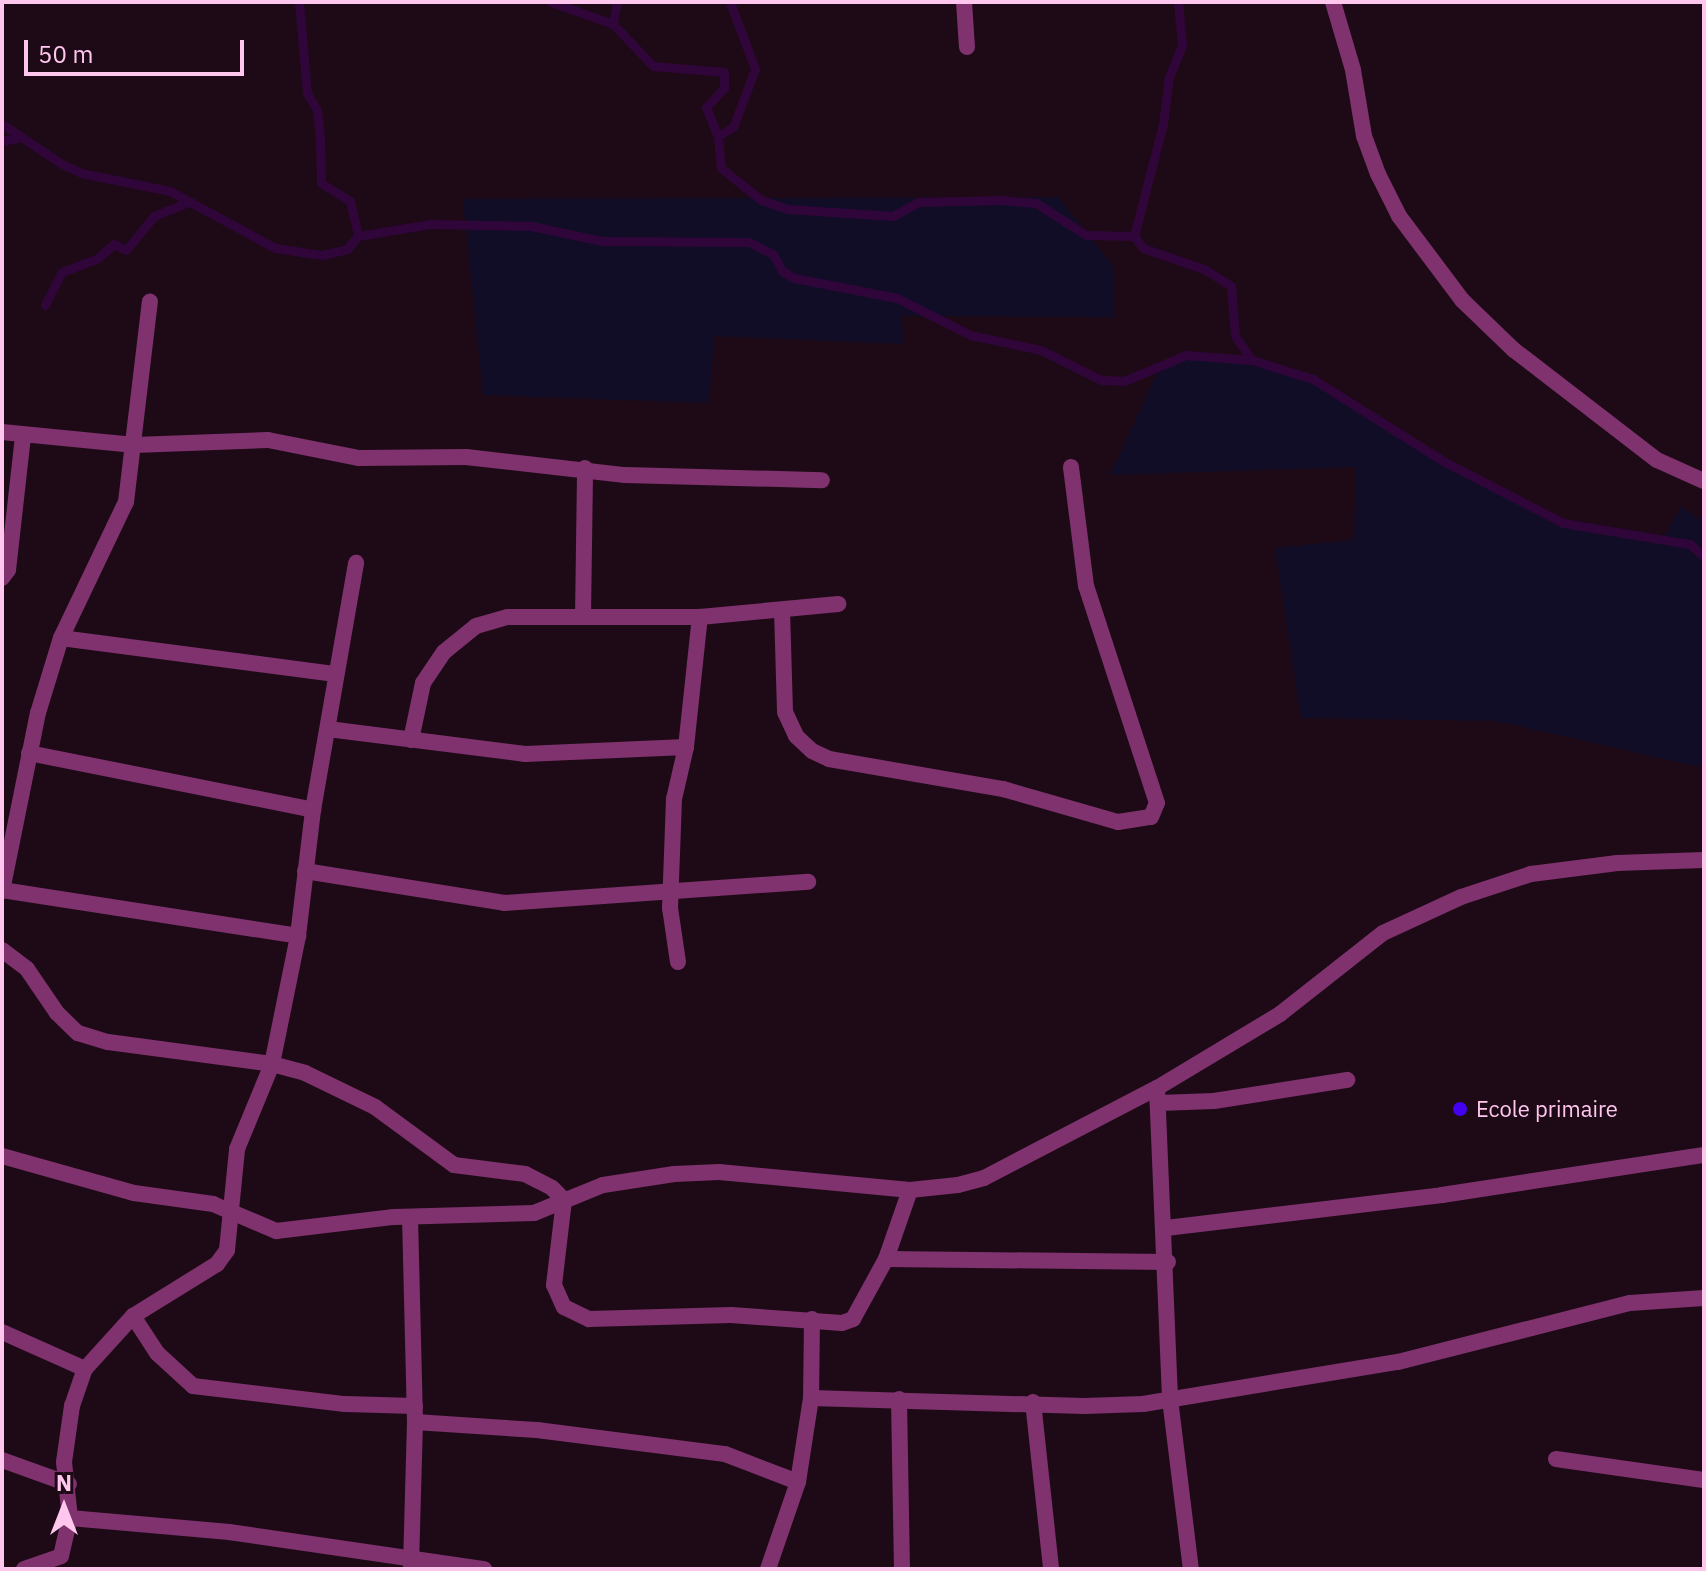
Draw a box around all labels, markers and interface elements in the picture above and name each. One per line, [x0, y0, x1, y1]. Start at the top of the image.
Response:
scale bar [28, 24, 248, 74]
text: 50 m [38, 38, 93, 70]
place label: Ecole primaire [1476, 1096, 1618, 1122]
marker: Ecole primaire [1451, 1100, 1469, 1118]
north arrow [24, 1467, 104, 1547]
text: N [56, 1468, 72, 1497]

